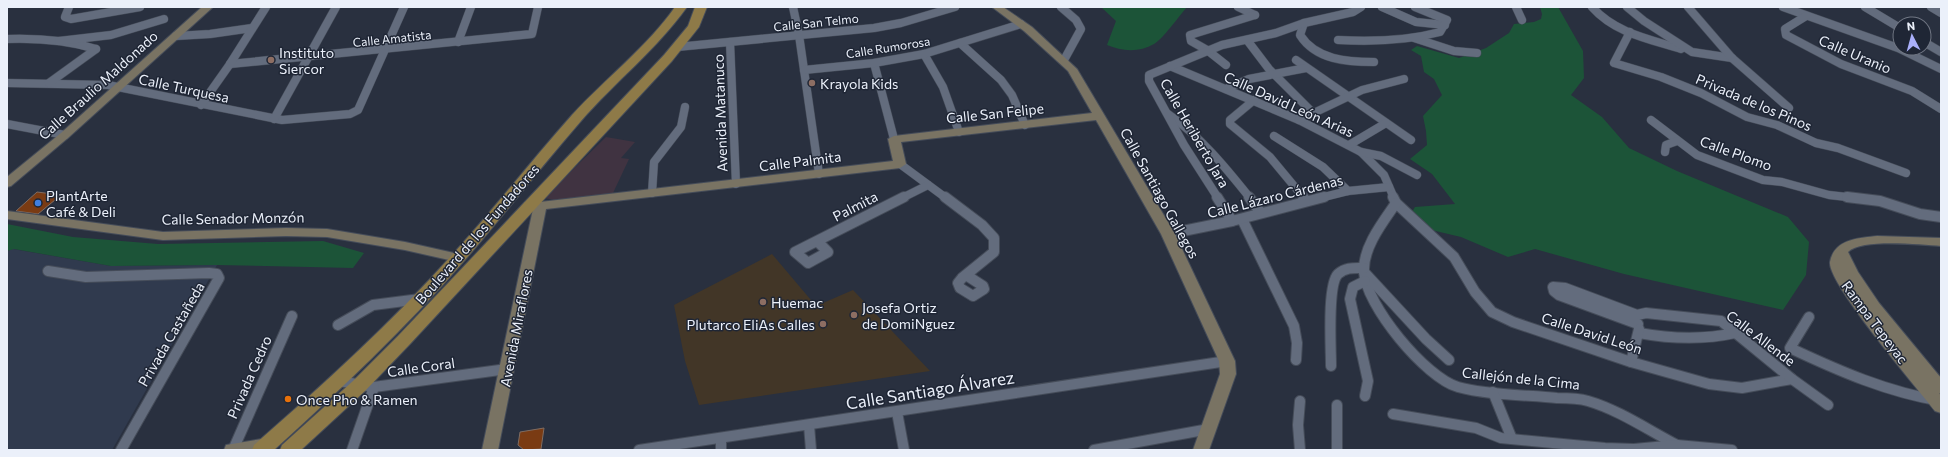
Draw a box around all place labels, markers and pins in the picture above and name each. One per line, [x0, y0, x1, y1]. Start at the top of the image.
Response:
place label: Instituto Siercor [279, 44, 334, 77]
marker: Instituto Siercor [266, 55, 276, 65]
place label: Krayola Kids [820, 75, 898, 92]
marker: Krayola Kids [807, 78, 817, 88]
place label: PlantArte Café & Deli [46, 187, 116, 220]
marker: PlantArte Café & Deli [33, 198, 43, 208]
place label: Huemac [771, 294, 823, 311]
marker: Huemac [758, 297, 768, 307]
place label: Josefa Ortiz de DomiNguez [862, 299, 955, 332]
marker: Josefa Ortiz de DomiNguez [849, 310, 859, 320]
place label: Plutarco EliAs Calles [687, 316, 815, 333]
marker: Plutarco EliAs Calles [818, 319, 828, 329]
place label: Once Pho & Ramen [296, 391, 418, 408]
marker: Once Pho & Ramen [283, 394, 293, 404]

